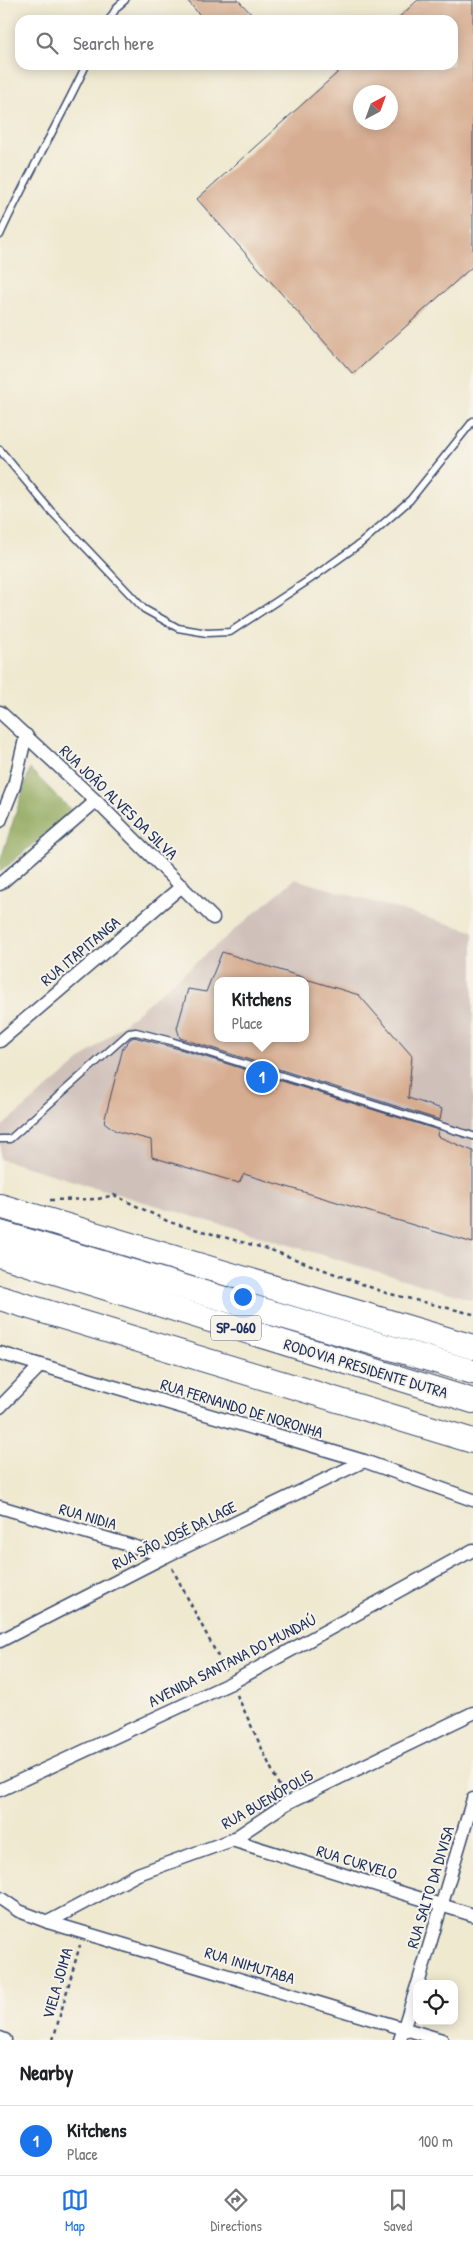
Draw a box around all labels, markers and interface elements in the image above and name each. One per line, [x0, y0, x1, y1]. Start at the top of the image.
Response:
search box [15, 15, 458, 70]
icon: search [33, 29, 61, 57]
text: Search here [73, 30, 154, 56]
north arrow [353, 85, 398, 130]
street label: RUA JOÃO ALVES DA SILVA [55, 740, 183, 864]
street label: RUA ITAPITANGA [36, 911, 125, 991]
popup [214, 977, 309, 1042]
text: Kitchens [232, 986, 291, 1012]
text: Place [232, 1012, 263, 1034]
pin: 1 [246, 1058, 278, 1096]
your location [230, 1284, 256, 1310]
road number: SP-060 [211, 1316, 261, 1340]
street label: RODOVIA PRESIDENTE DUTRA [281, 1333, 451, 1403]
street label: RUA FERNANDO DE NORONHA [158, 1373, 326, 1443]
street label: RUA SÃO JOSÉ DA LAGE [108, 1495, 240, 1575]
street label: RUA NIDIA [57, 1497, 120, 1535]
street label: AVENIDA SANTANA DO MUNDAÚ [144, 1608, 320, 1712]
street label: RUA BUENÓPOLIS [217, 1763, 317, 1834]
street label: RUA SALTO DA DIVISA [401, 1823, 459, 1951]
street label: RUA CURVELO [314, 1839, 400, 1885]
street label: RUA INIMUTABA [202, 1941, 298, 1989]
street label: VIELA JOIMA [36, 1945, 78, 2021]
map controls [413, 1980, 458, 2025]
button: locate [413, 1980, 458, 2025]
text: Nearby [20, 2058, 73, 2087]
text: Kitchens [67, 2117, 127, 2143]
text: 1 [33, 2130, 39, 2152]
text: 100 m [418, 2130, 453, 2152]
text: Place [67, 2143, 98, 2165]
tab: Map [61, 2186, 89, 2235]
tab: Directions [210, 2186, 262, 2235]
tab: Saved [384, 2186, 412, 2235]

